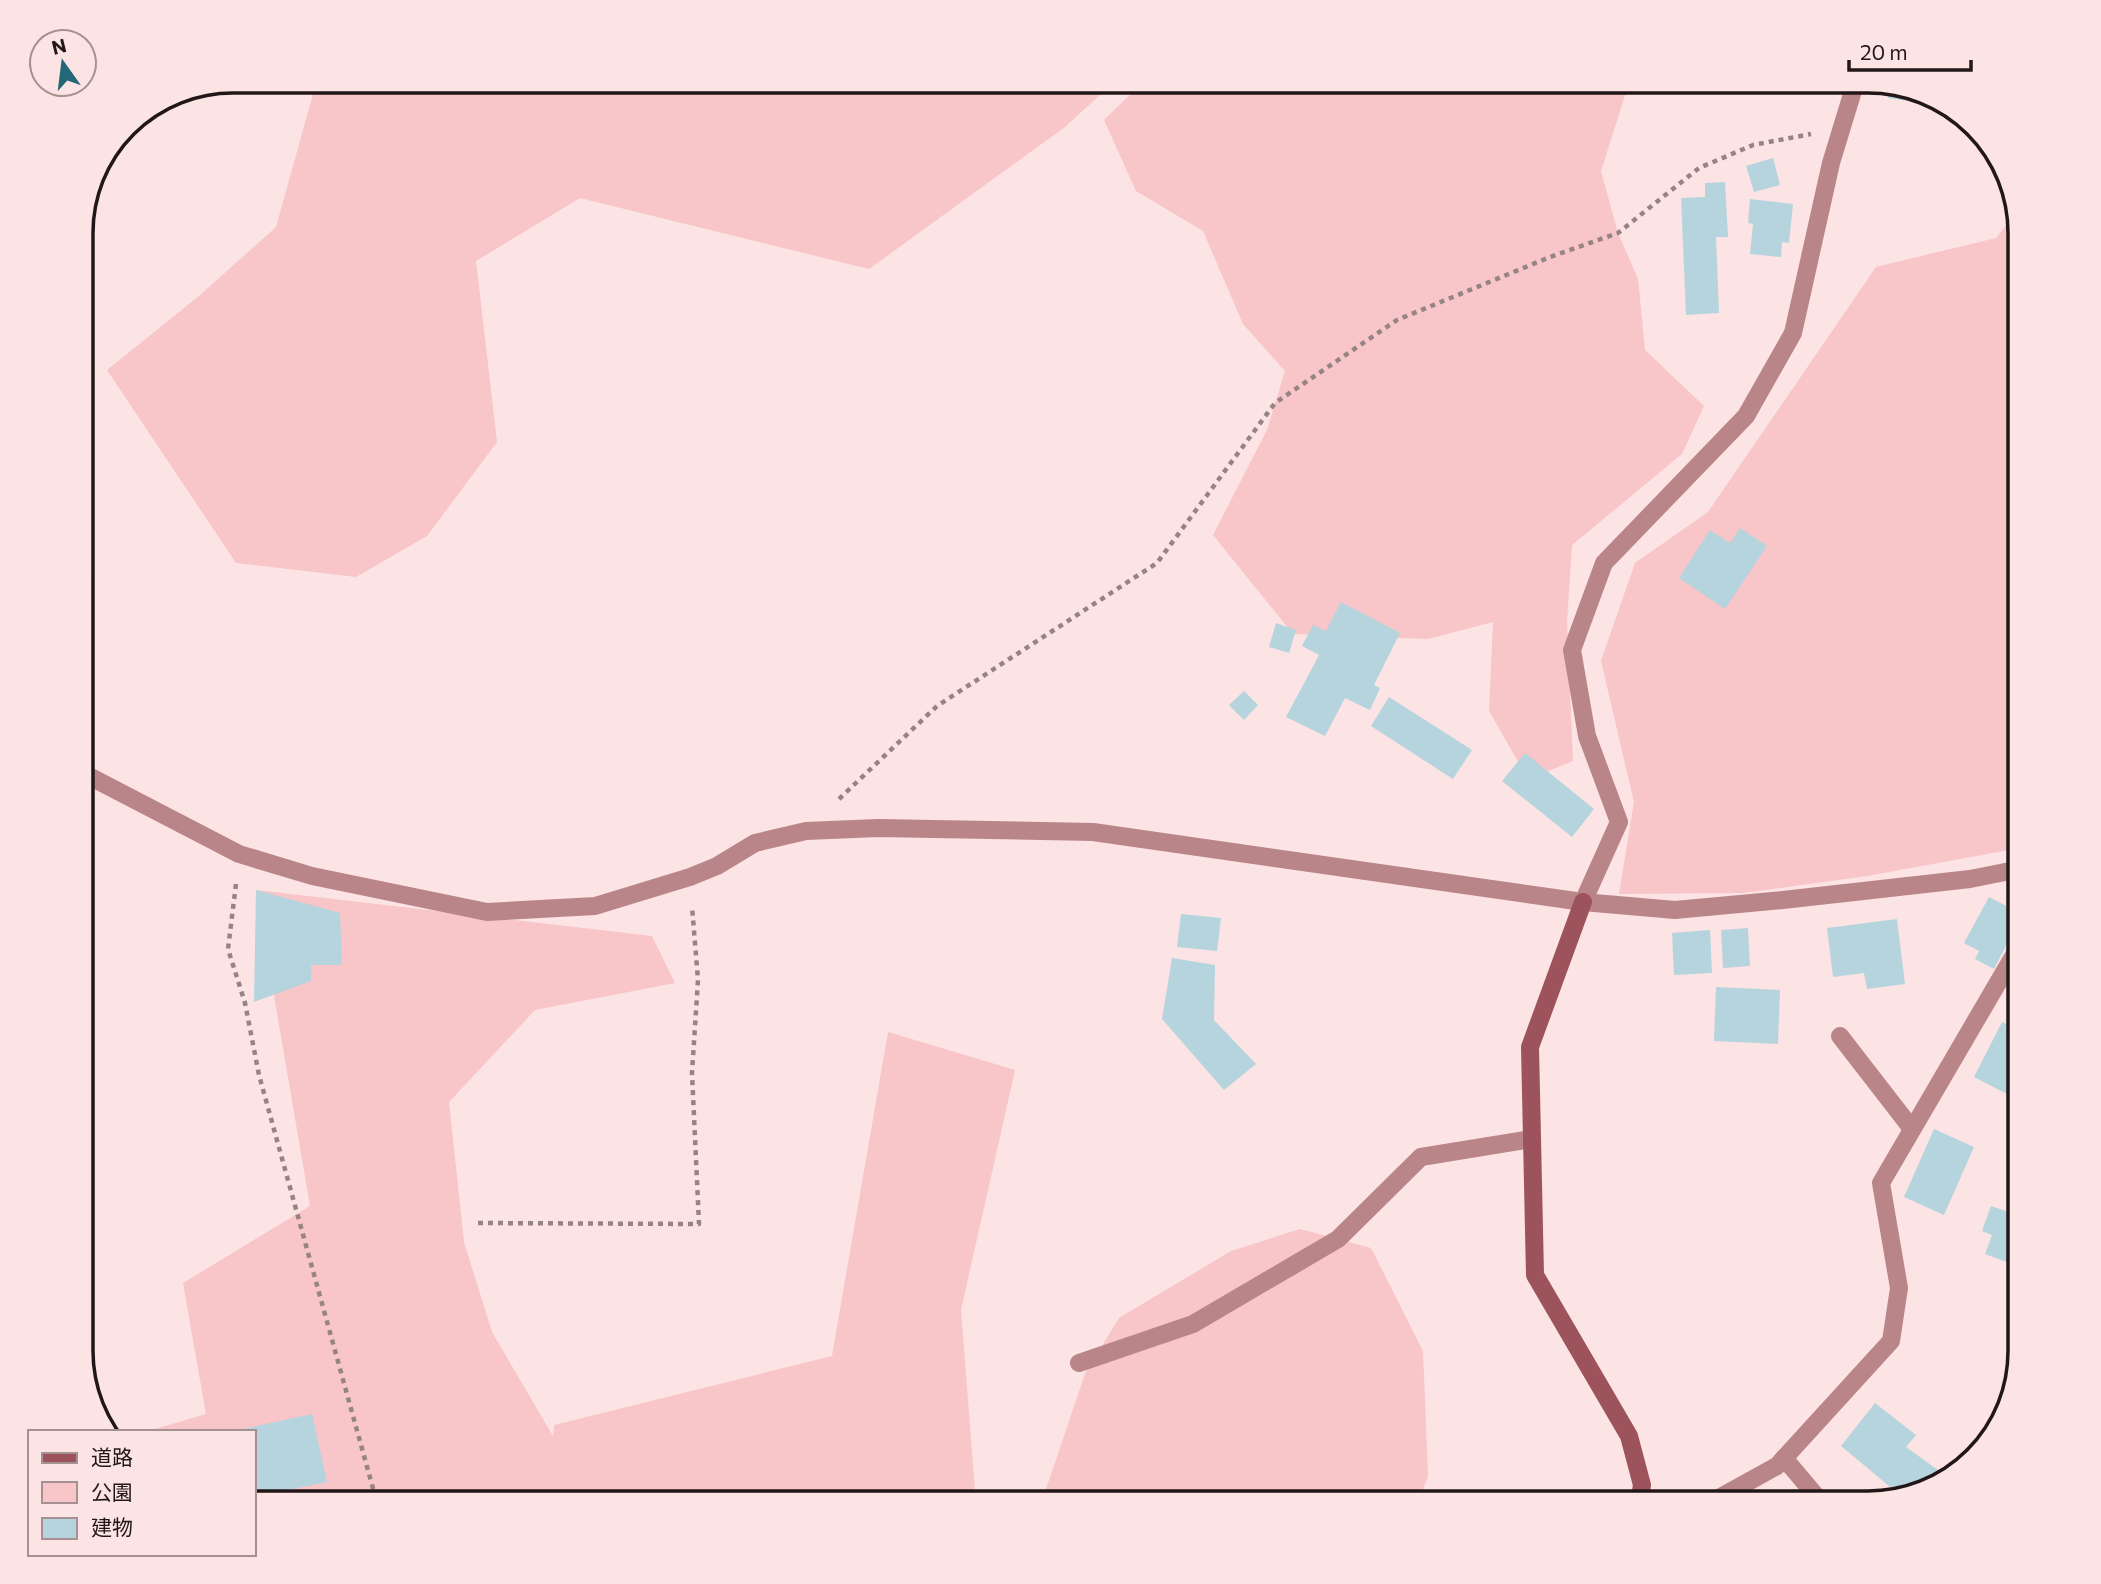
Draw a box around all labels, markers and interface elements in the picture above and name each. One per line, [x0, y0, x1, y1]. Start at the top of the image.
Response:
north arrow [28, 28, 98, 98]
scale bar [1849, 28, 1972, 72]
text: N [49, 33, 68, 59]
text: 20 m [1860, 39, 1908, 64]
legend [28, 1430, 256, 1556]
text: 道路 [91, 1444, 133, 1469]
text: 公園 [91, 1479, 133, 1504]
text: 建物 [91, 1514, 133, 1539]

